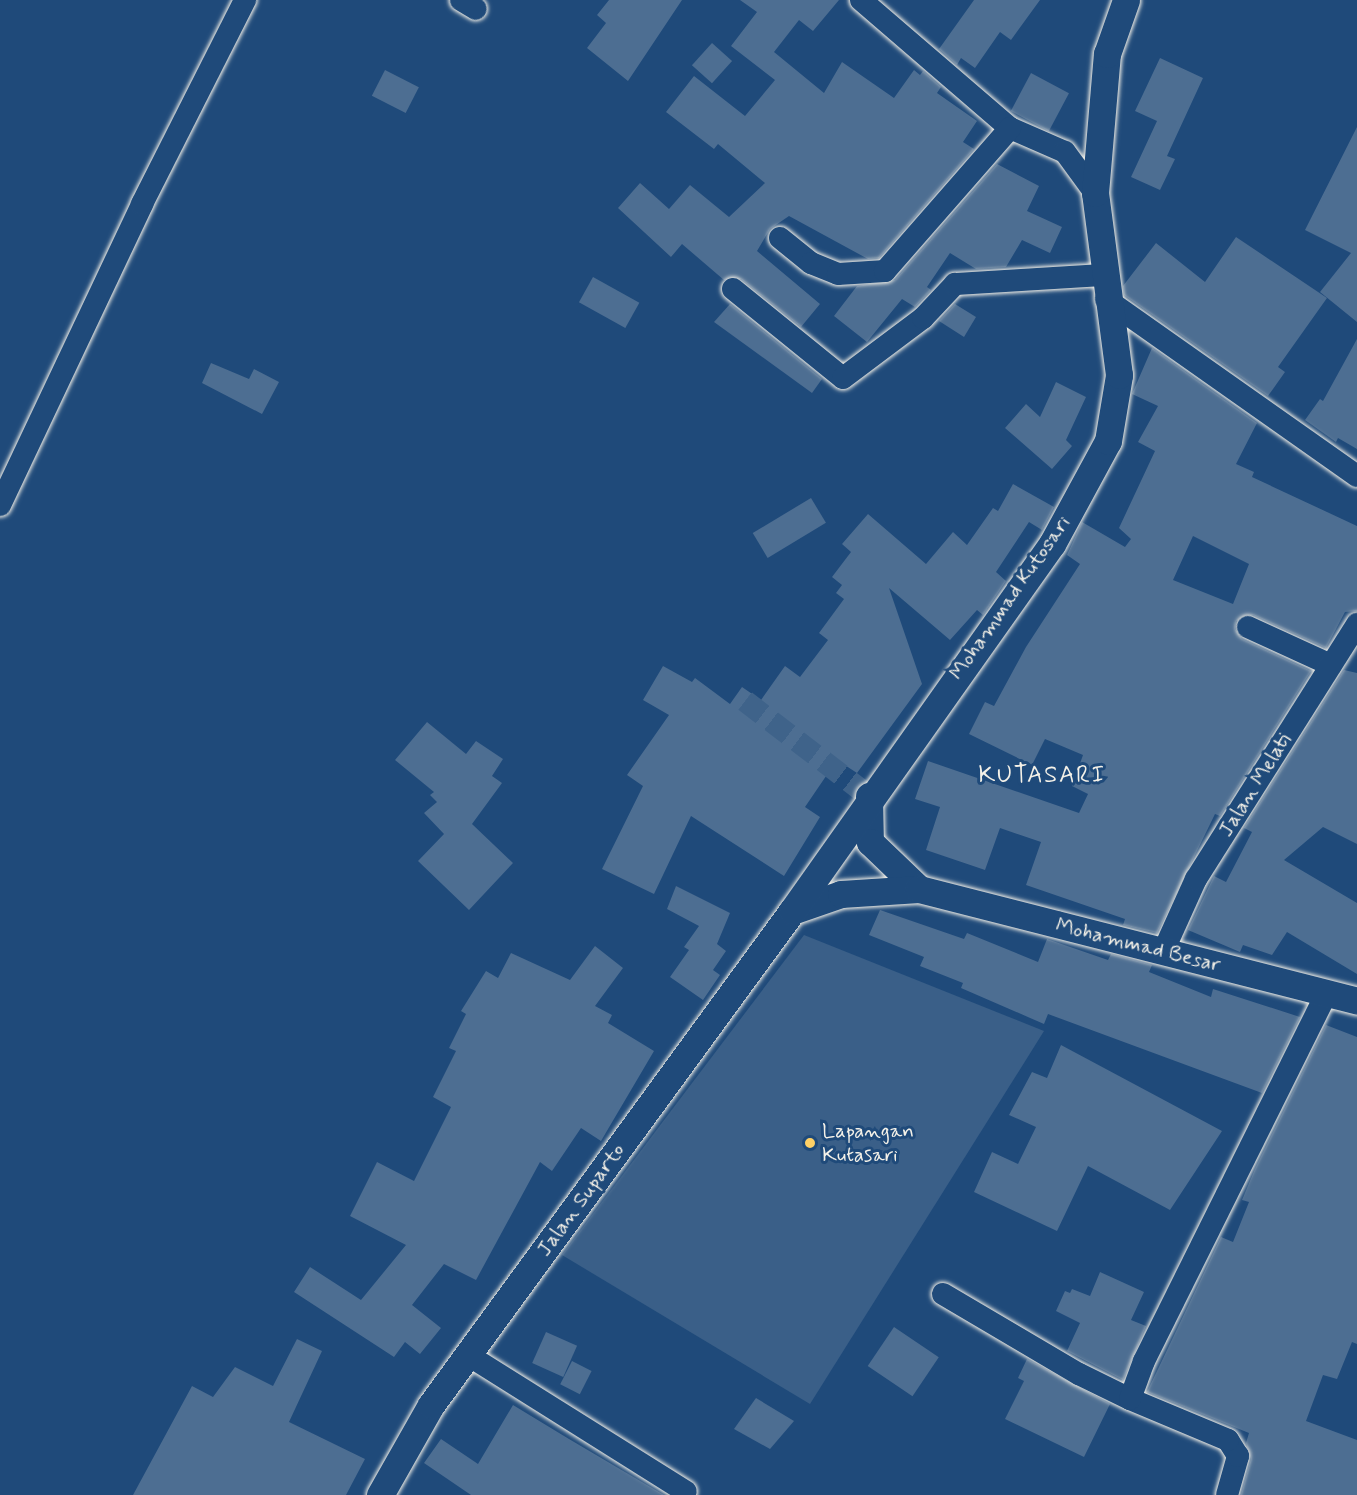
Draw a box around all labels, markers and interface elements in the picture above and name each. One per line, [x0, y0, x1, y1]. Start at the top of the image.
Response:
street label: Mohammad Kutosari [945, 513, 1075, 683]
street label: Jalan Melati [1213, 729, 1297, 841]
district label: KUTASARI [977, 762, 1107, 790]
street label: Mohammad Besar [1053, 912, 1223, 978]
place label: Lapangan Kutasari [822, 1118, 914, 1168]
marker: Lapangan Kutasari [803, 1136, 817, 1150]
street label: Jalan Suparto [533, 1140, 629, 1260]

